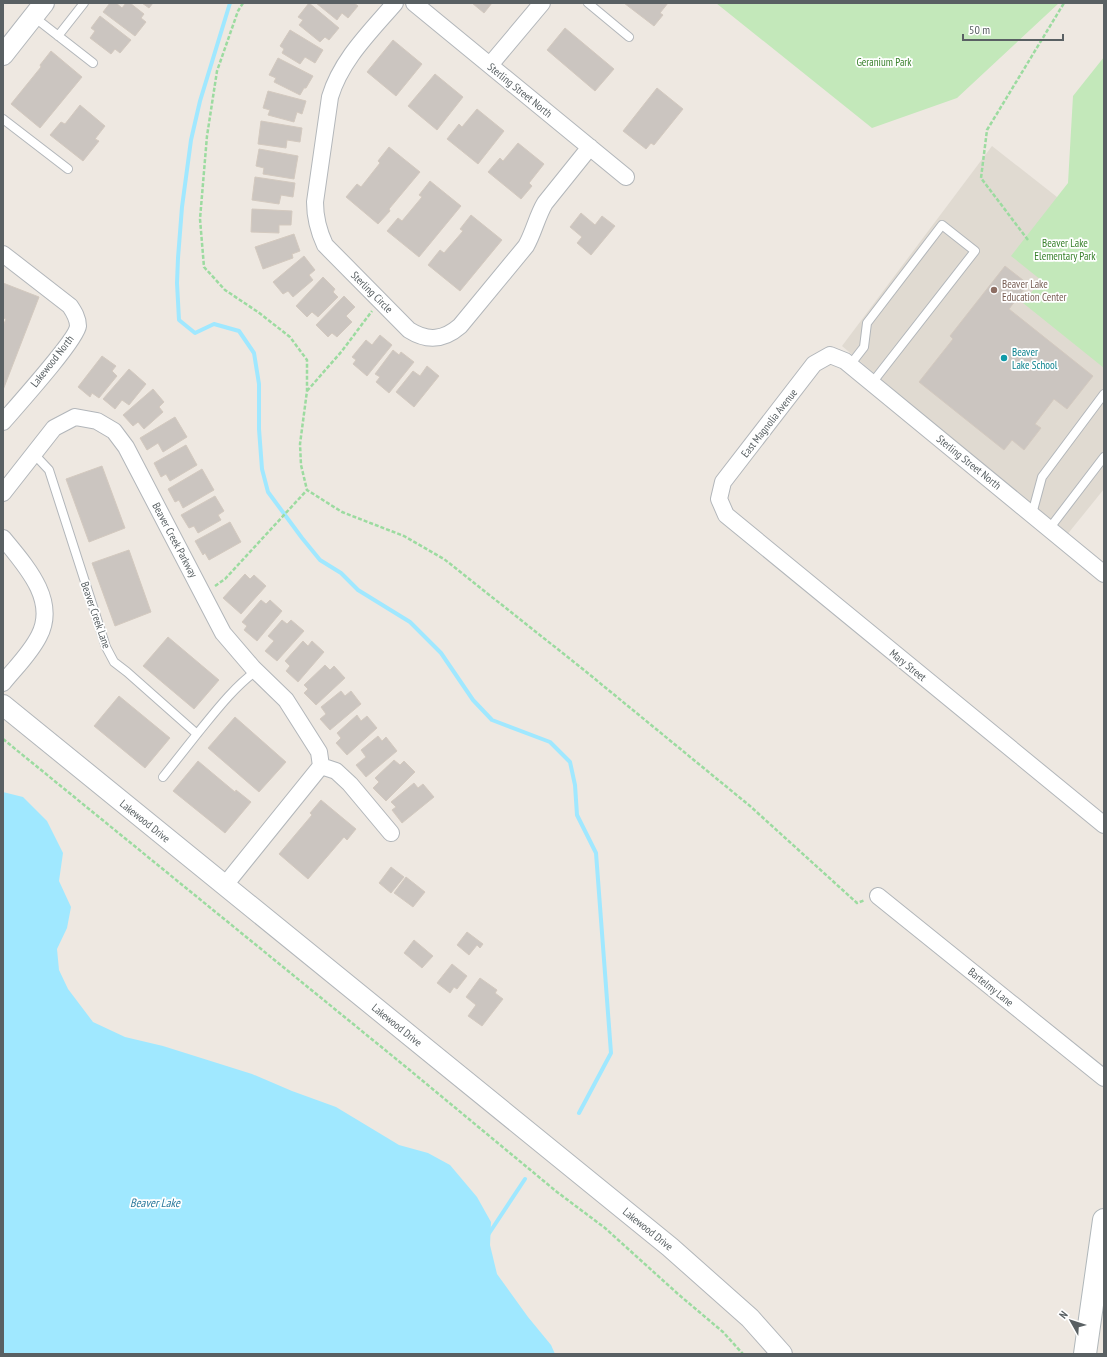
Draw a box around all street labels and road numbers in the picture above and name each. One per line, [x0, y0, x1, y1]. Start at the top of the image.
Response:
street label: Sterling Street North [485, 60, 555, 120]
street label: Sterling Circle [348, 268, 396, 316]
street label: Lakewood North [27, 332, 77, 390]
street label: East Magnolia Avenue [738, 386, 800, 460]
street label: Sterling Street North [934, 432, 1004, 492]
street label: Beaver Creek Parkway [149, 500, 201, 581]
street label: Beaver Creek Lane [78, 580, 114, 651]
street label: Mary Street [887, 646, 929, 684]
street label: Lakewood Drive [117, 797, 173, 846]
street label: Bartelmy Lane [965, 964, 1017, 1010]
street label: Lakewood Drive [369, 1001, 425, 1050]
street label: Lakewood Drive [620, 1205, 676, 1254]

